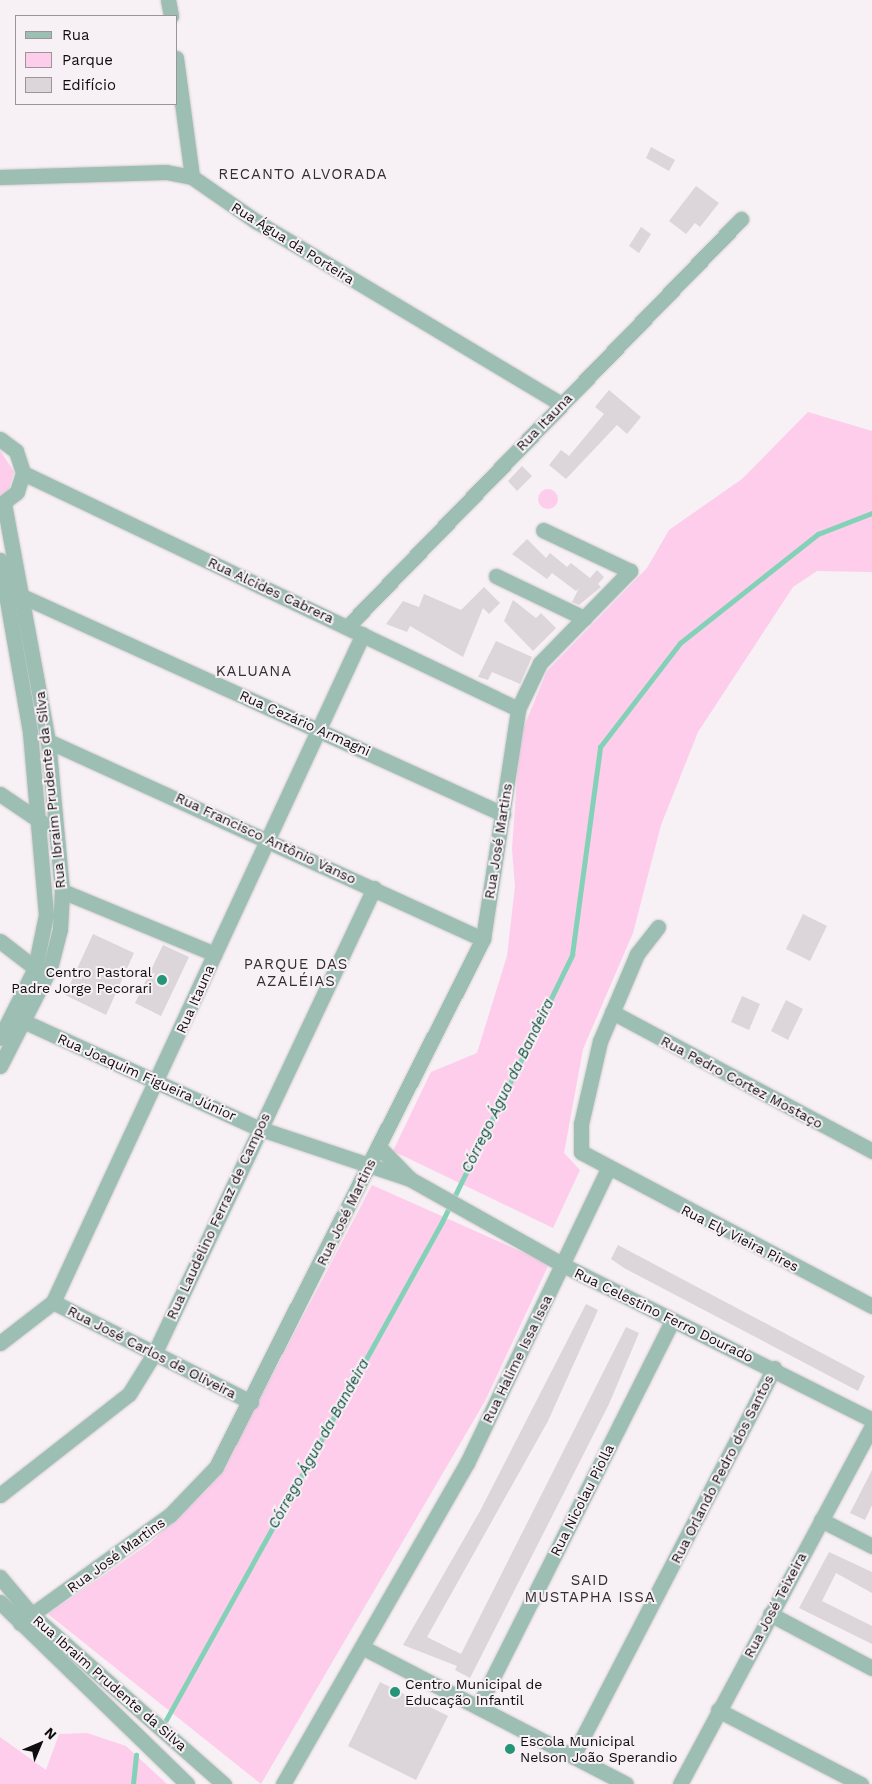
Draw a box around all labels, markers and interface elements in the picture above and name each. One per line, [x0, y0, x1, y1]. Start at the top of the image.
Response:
legend [15, 15, 178, 105]
text: Rua [62, 26, 90, 44]
text: Parque [62, 51, 113, 69]
text: Edifício [62, 76, 116, 94]
district label: RECANTO ALVORADA [216, 166, 390, 184]
street label: Rua Água da Porteira [228, 198, 358, 288]
street label: Rua Itauna [512, 390, 576, 454]
street label: Rua Alcides Cabrera [205, 553, 337, 627]
district label: KALUANA [215, 663, 293, 681]
street label: Rua Cezário Armagni [237, 686, 373, 760]
street label: Rua Ibraim Prudente da Silva [31, 690, 69, 890]
street label: Rua José Martins [481, 782, 515, 900]
street label: Rua Francisco Antônio Vanso [172, 788, 360, 888]
district label: PARQUE DAS AZALÉIAS [242, 955, 350, 990]
street label: Rua Itauna [172, 962, 218, 1036]
place label: Centro Pastoral Padre Jorge Pecorari [11, 964, 152, 996]
marker: Centro Pastoral Padre Jorge Pecorari [156, 974, 168, 986]
water label: Córrego Água da Bandeira [458, 996, 558, 1176]
street label: Rua Joaquim Figueira Júnior [54, 1030, 240, 1124]
street label: Rua Pedro Cortez Mostaço [658, 1032, 826, 1132]
street label: Rua Laudelino Ferraz de Campos [163, 1110, 273, 1322]
street label: Rua José Martins [313, 1155, 379, 1269]
street label: Rua Ely Vieira Pires [678, 1201, 802, 1275]
street label: Rua Celestino Ferro Dourado [572, 1264, 756, 1366]
street label: Rua Halime Issa Issa [479, 1292, 555, 1426]
street label: Rua José Carlos de Oliveira [65, 1302, 239, 1402]
water label: Córrego Água da Bandeira [265, 1356, 373, 1532]
street label: Rua Orlando Pedro dos Santos [667, 1372, 777, 1566]
street label: Rua Nicolau Piolla [546, 1441, 618, 1559]
street label: Rua José Martins [63, 1514, 169, 1596]
street label: Rua José Teixeira [740, 1549, 810, 1661]
district label: SAID MUSTAPHA ISSA [522, 1571, 658, 1606]
street label: Rua Ibraim Prudente da Silva [29, 1611, 191, 1755]
place label: Centro Municipal de Educação Infantil [405, 1676, 543, 1708]
marker: Centro Municipal de Educação Infantil [389, 1686, 401, 1698]
north arrow [15, 1719, 65, 1769]
text: N [41, 1724, 60, 1743]
place label: Escola Municipal Nelson João Sperandio [520, 1733, 678, 1765]
marker: Escola Municipal Nelson João Sperandio [504, 1743, 516, 1755]

